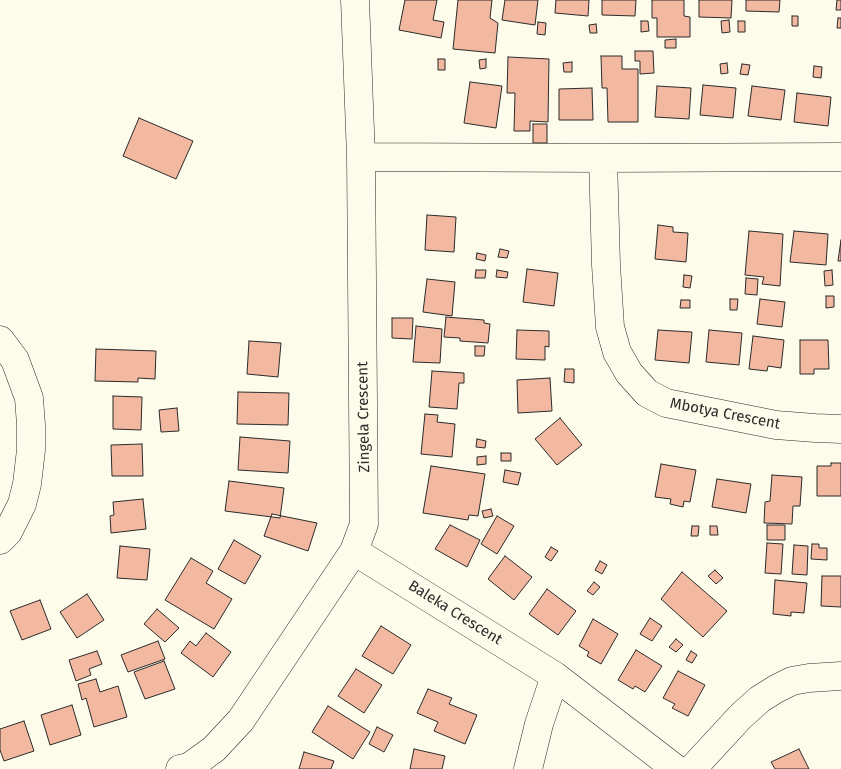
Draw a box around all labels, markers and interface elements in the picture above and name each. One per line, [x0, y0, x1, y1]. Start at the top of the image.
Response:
street label: Zingela Crescent [354, 361, 374, 473]
street label: Mbotya Crescent [668, 394, 782, 434]
street label: Baleka Crescent [405, 577, 505, 649]

